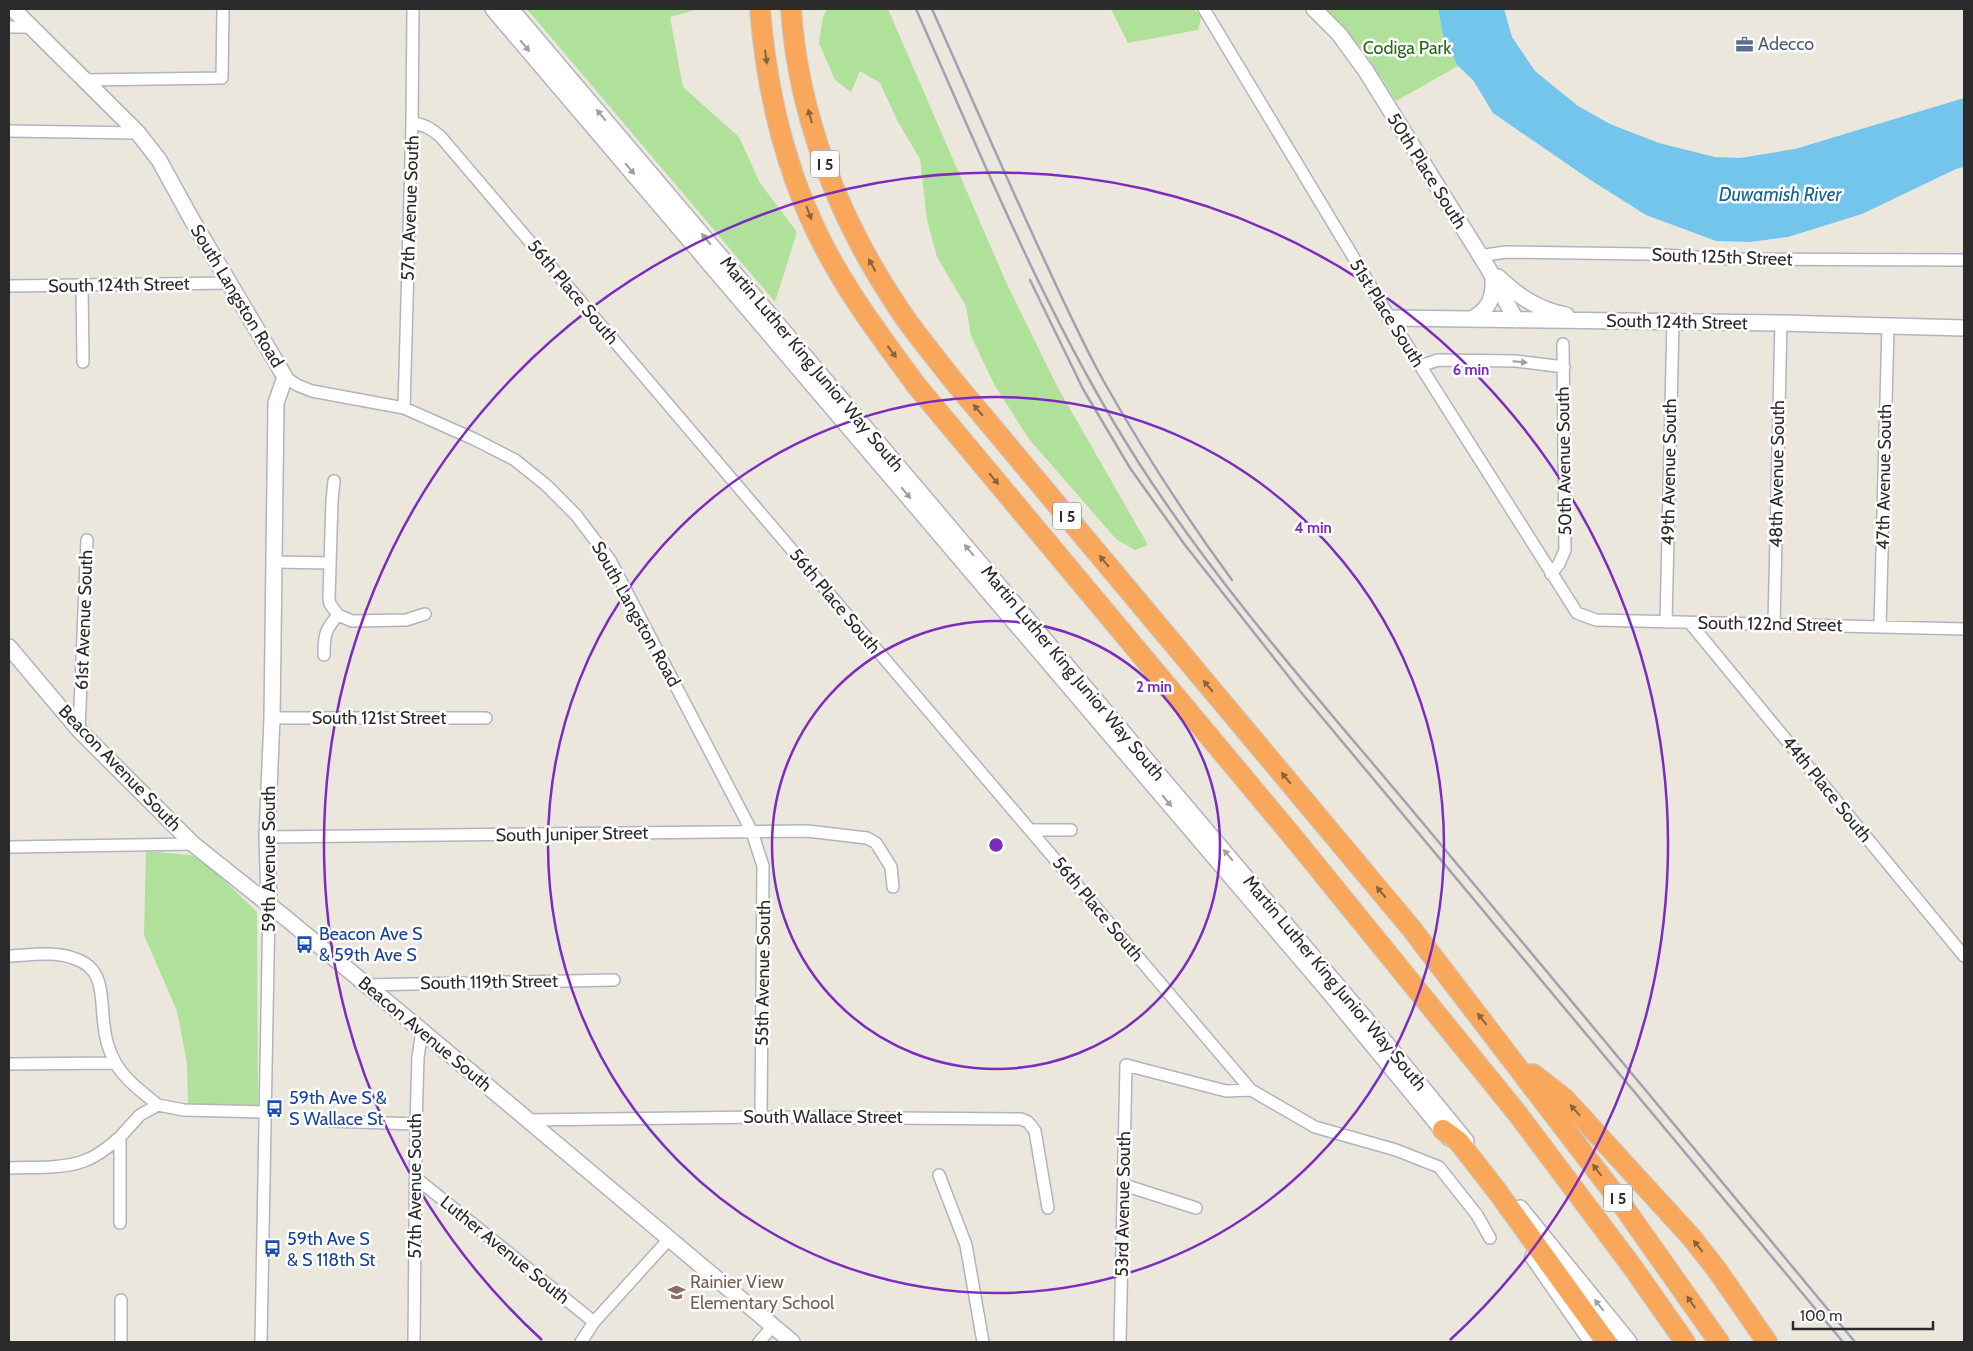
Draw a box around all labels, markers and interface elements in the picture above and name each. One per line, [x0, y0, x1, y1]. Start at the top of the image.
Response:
place label: Adecco [1758, 33, 1814, 55]
office icon: Adecco [1734, 34, 1754, 54]
park label: Codiga Park [1363, 37, 1452, 59]
one-way arrow [519, 39, 531, 51]
one-way arrow [762, 49, 770, 65]
one-way arrow [806, 108, 814, 123]
one-way arrow [595, 109, 607, 121]
street label: 50th Place South [1383, 109, 1471, 233]
street label: 57th Avenue South [396, 135, 424, 281]
road number: I 5 [811, 150, 839, 178]
one-way arrow [625, 163, 636, 176]
water label: Duwamish River [1719, 183, 1842, 206]
one-way arrow [806, 206, 813, 221]
street label: South Langston Road [186, 221, 288, 371]
one-way arrow [700, 233, 712, 245]
street label: 56th Place South [523, 235, 623, 349]
street label: South 125th Street [1651, 244, 1793, 270]
street label: Martin Luther King Junior Way South [715, 252, 909, 476]
street label: 51st Place South [1345, 255, 1429, 371]
one-way arrow [867, 259, 876, 272]
street label: South 124th Street [48, 273, 190, 297]
street label: South 124th Street [1606, 310, 1748, 334]
one-way arrow [887, 345, 898, 358]
one-way arrow [1512, 358, 1528, 366]
text: 6 min [1453, 361, 1489, 379]
street label: 50th Avenue South [1552, 386, 1576, 536]
street label: 49th Avenue South [1657, 398, 1681, 546]
street label: 48th Avenue South [1765, 400, 1789, 548]
one-way arrow [972, 403, 983, 416]
street label: 47th Avenue South [1872, 404, 1896, 550]
one-way arrow [989, 472, 1000, 485]
one-way arrow [900, 487, 911, 499]
road number: I 5 [1053, 502, 1081, 530]
text: 4 min [1294, 519, 1332, 537]
street label: South Langston Road [587, 537, 685, 691]
one-way arrow [964, 543, 975, 556]
street label: 56th Place South [785, 544, 885, 658]
street label: 61st Avenue South [71, 550, 97, 690]
one-way arrow [1099, 555, 1110, 568]
street label: Martin Luther King Junior Way South [976, 561, 1170, 785]
street label: South 122nd Street [1697, 612, 1843, 636]
text: 2 min [1136, 678, 1172, 696]
one-way arrow [1203, 680, 1214, 693]
street label: Beacon Avenue South [54, 700, 186, 836]
street label: South 121st Street [312, 707, 446, 729]
street label: 44th Place South [1777, 731, 1877, 847]
one-way arrow [1280, 771, 1291, 784]
street label: 59th Avenue South [258, 786, 280, 932]
one-way arrow [1161, 794, 1172, 807]
street label: South Juniper Street [495, 822, 649, 846]
centre of rings [987, 836, 1005, 854]
one-way arrow [1222, 849, 1233, 862]
street label: 56th Place South [1048, 852, 1148, 966]
street label: Martin Luther King Junior Way South [1238, 871, 1432, 1095]
one-way arrow [1376, 886, 1387, 898]
street label: 55th Avenue South [751, 900, 775, 1046]
place label: Beacon Ave S & 59th Ave S [319, 923, 423, 966]
bus stop icon: Beacon Ave S & 59th Ave S [295, 934, 315, 954]
street label: South 119th Street [420, 970, 558, 994]
street label: Beacon Avenue South [354, 972, 496, 1096]
one-way arrow [1476, 1013, 1487, 1026]
place label: 59th Ave S & S Wallace St [289, 1087, 387, 1130]
bus stop icon: 59th Ave S & S Wallace St [265, 1098, 285, 1118]
one-way arrow [1569, 1105, 1581, 1117]
street label: South Wallace Street [743, 1106, 903, 1128]
street label: 57th Avenue South [404, 1113, 426, 1259]
street label: 53rd Avenue South [1111, 1131, 1135, 1277]
one-way arrow [1591, 1164, 1602, 1177]
road number: I 5 [1604, 1184, 1632, 1212]
street label: Luther Avenue South [436, 1191, 574, 1309]
place label: 59th Ave S & S 118th St [287, 1228, 375, 1271]
bus stop icon: 59th Ave S & S 118th St [263, 1239, 283, 1259]
one-way arrow [1692, 1240, 1703, 1253]
place label: Rainier View Elementary School [690, 1271, 835, 1314]
school or university icon: Rainier View Elementary School [666, 1282, 686, 1302]
one-way arrow [1686, 1296, 1696, 1309]
one-way arrow [1593, 1298, 1604, 1311]
scale bar [1793, 1298, 1933, 1330]
text: 100 m [1800, 1307, 1842, 1325]

